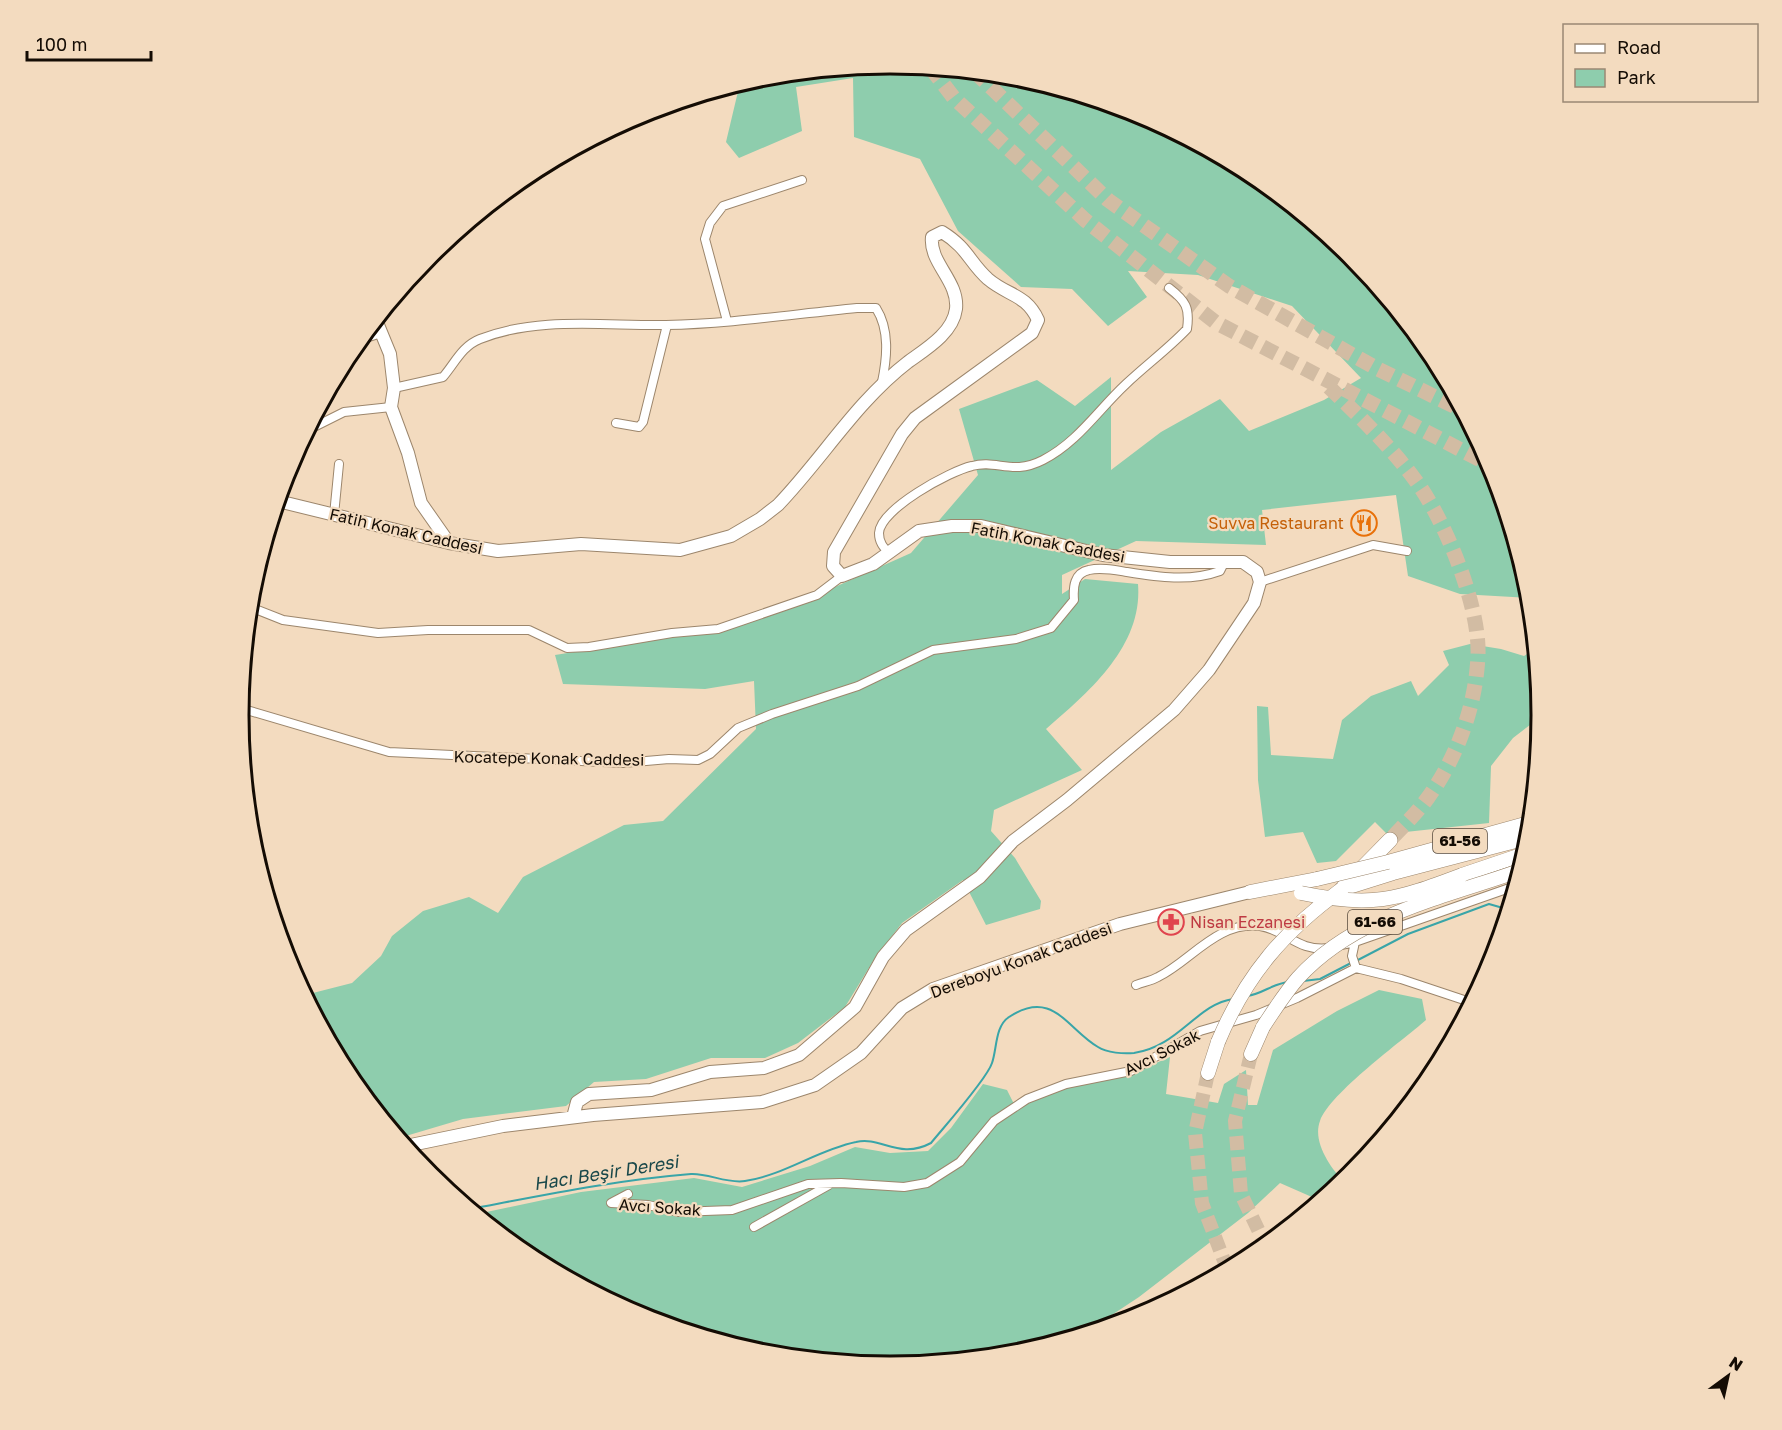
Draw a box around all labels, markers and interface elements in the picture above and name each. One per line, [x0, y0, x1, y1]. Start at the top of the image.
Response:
scale bar [27, 24, 152, 62]
legend [1563, 24, 1758, 102]
text: 100 m [36, 33, 87, 55]
text: Road [1617, 36, 1661, 58]
text: Park [1617, 66, 1656, 88]
street label: Fatih Konak Caddesi [328, 504, 484, 558]
restaurant icon: Suvva Restaurant [1349, 508, 1379, 538]
place label: Suvva Restaurant [1208, 513, 1344, 533]
street label: Fatih Konak Caddesi [969, 517, 1127, 567]
street label: Kocatepe Konak Caddesi [454, 746, 644, 770]
road number: 61-56 [1433, 829, 1487, 853]
pharmacy icon: Nisan Eczanesi [1156, 907, 1186, 937]
road number: 61-66 [1348, 910, 1402, 934]
place label: Nisan Eczanesi [1190, 912, 1305, 932]
street label: Dereboyu Konak Caddesi [928, 918, 1114, 1002]
street label: Avcı Sokak [1121, 1024, 1203, 1080]
water label: Hacı Beşir Deresi [532, 1149, 682, 1194]
street label: Avcı Sokak [618, 1194, 702, 1220]
north arrow [1698, 1346, 1758, 1406]
text: N [1726, 1352, 1747, 1375]

